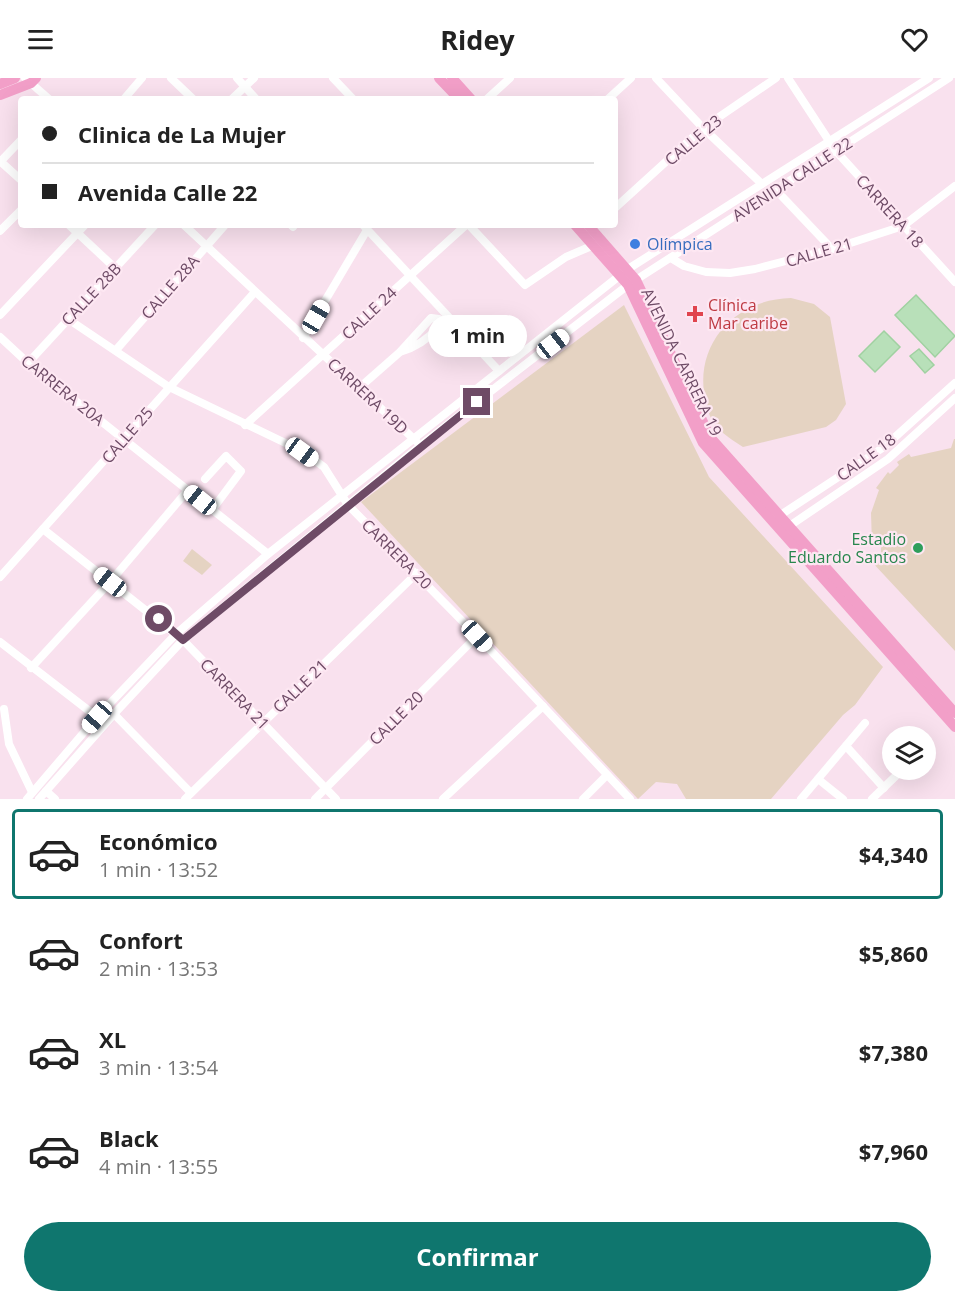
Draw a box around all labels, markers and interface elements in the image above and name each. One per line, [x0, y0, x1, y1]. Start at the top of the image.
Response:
text: Ridey [440, 21, 515, 58]
icon: menu [24, 23, 57, 56]
icon: heart [898, 23, 931, 56]
street label: CALLE 23 [660, 110, 726, 170]
text: Clinica de La Mujer [78, 119, 286, 149]
street label: AVENIDA CALLE 22 [728, 132, 856, 226]
street label: CARRERA 18 [851, 170, 929, 252]
text: Avenida Calle 22 [78, 177, 257, 207]
street label: CALLE 21 [783, 232, 855, 272]
place label: Olímpica [647, 233, 713, 255]
marker: Olímpica [628, 237, 642, 251]
street label: CALLE 28A [136, 250, 205, 324]
street label: CALLE 28B [56, 258, 126, 330]
street label: CALLE 24 [337, 282, 401, 344]
street label: AVENIDA CARRERA 19 [637, 284, 727, 440]
place label: Clínica Mar caribe [708, 294, 788, 334]
car [299, 297, 333, 337]
marker: Clínica Mar caribe [686, 305, 704, 323]
callout: 1 min [428, 315, 526, 357]
text: 1 min [450, 322, 505, 349]
car [533, 326, 573, 362]
street label: CARRERA 20A [17, 350, 110, 431]
street label: CARRERA 19D [323, 353, 413, 439]
route end [463, 388, 490, 415]
street label: CALLE 25 [96, 402, 158, 468]
street label: CALLE 18 [832, 428, 900, 486]
car [282, 434, 322, 470]
car [180, 482, 220, 518]
street label: CARRERA 20 [357, 514, 437, 594]
place label: Estadio Eduardo Santos [788, 528, 906, 568]
marker: Estadio Eduardo Santos [911, 541, 925, 555]
car [90, 564, 130, 600]
route start [145, 605, 172, 632]
car [458, 617, 496, 655]
street label: CARRERA 21 [195, 654, 275, 734]
street label: CALLE 21 [268, 654, 332, 718]
street label: CALLE 20 [364, 686, 428, 750]
car [78, 698, 116, 736]
map controls [882, 726, 936, 780]
button: layers [882, 726, 936, 780]
text: Económico [99, 826, 218, 856]
icon: car [27, 827, 81, 881]
text: $4,340 [859, 839, 928, 869]
text: 1 min · 13:52 [99, 856, 218, 883]
text: Confort [99, 925, 183, 955]
icon: car [27, 926, 81, 980]
text: $5,860 [859, 938, 928, 968]
text: 2 min · 13:53 [99, 955, 218, 982]
text: XL [99, 1024, 126, 1054]
icon: car [27, 1025, 81, 1079]
text: $7,380 [859, 1037, 928, 1067]
text: 3 min · 13:54 [99, 1054, 218, 1081]
text: Black [99, 1123, 159, 1153]
icon: car [27, 1124, 81, 1178]
text: $7,960 [859, 1136, 928, 1166]
text: 4 min · 13:55 [99, 1153, 218, 1180]
button: Confirmar [24, 1222, 931, 1291]

